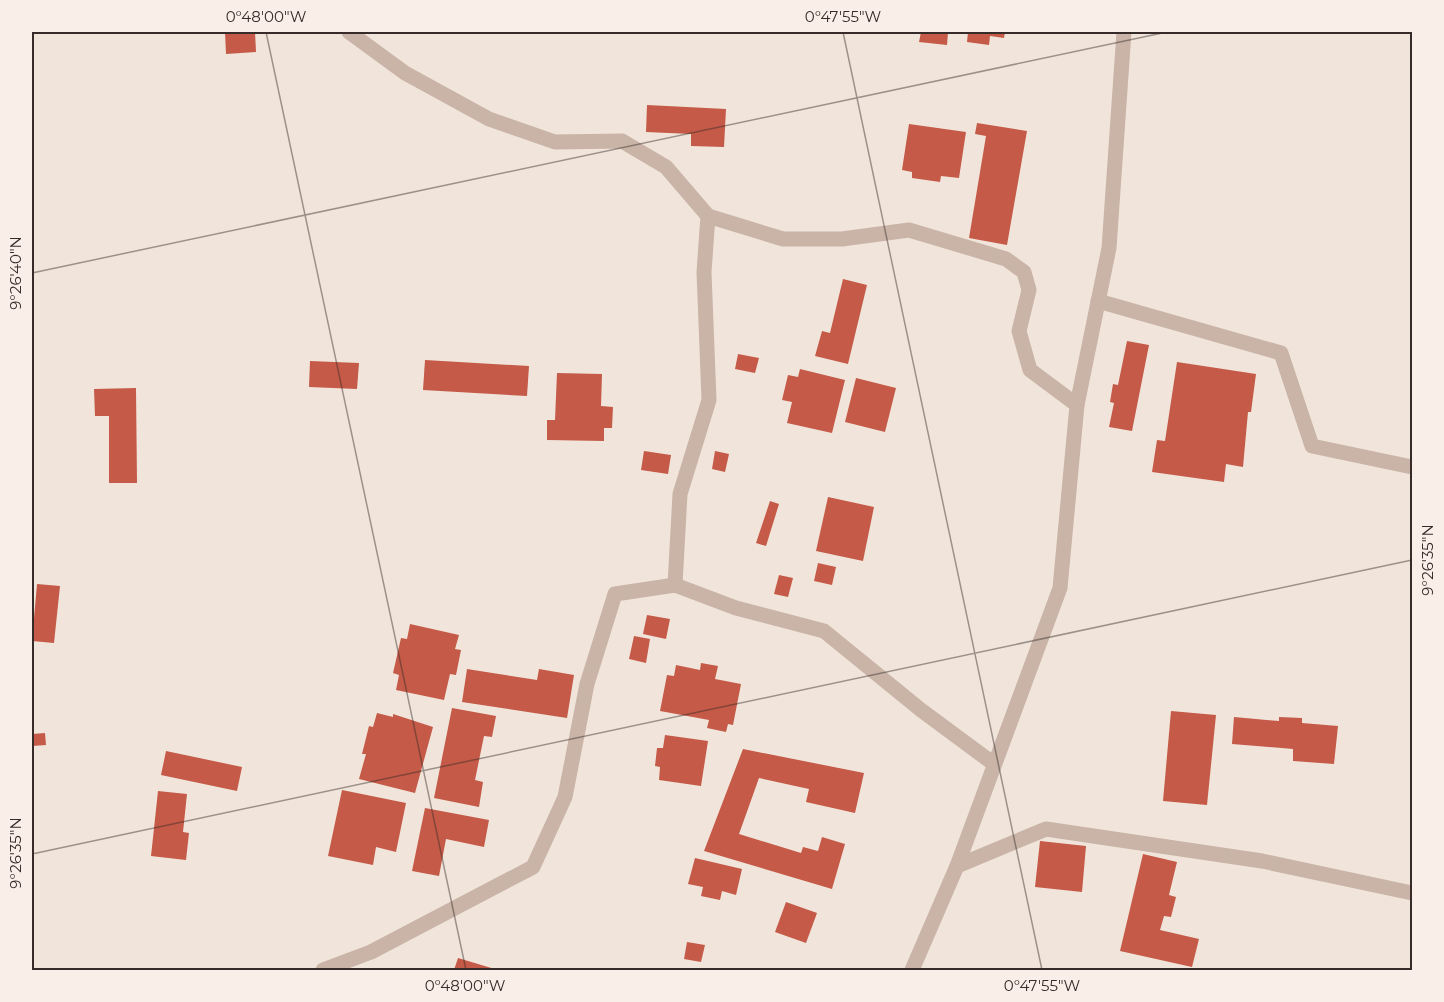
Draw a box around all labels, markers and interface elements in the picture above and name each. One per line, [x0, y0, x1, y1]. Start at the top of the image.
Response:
text: 0°48'00"W [226, 7, 307, 26]
text: 0°47'55"W [805, 7, 882, 26]
text: 9°26'40"N [6, 236, 25, 310]
text: 9°26'35"N [1418, 524, 1437, 596]
text: 9°26'35"N [6, 817, 25, 889]
text: 0°48'00"W [425, 976, 506, 995]
text: 0°47'55"W [1004, 976, 1081, 995]

